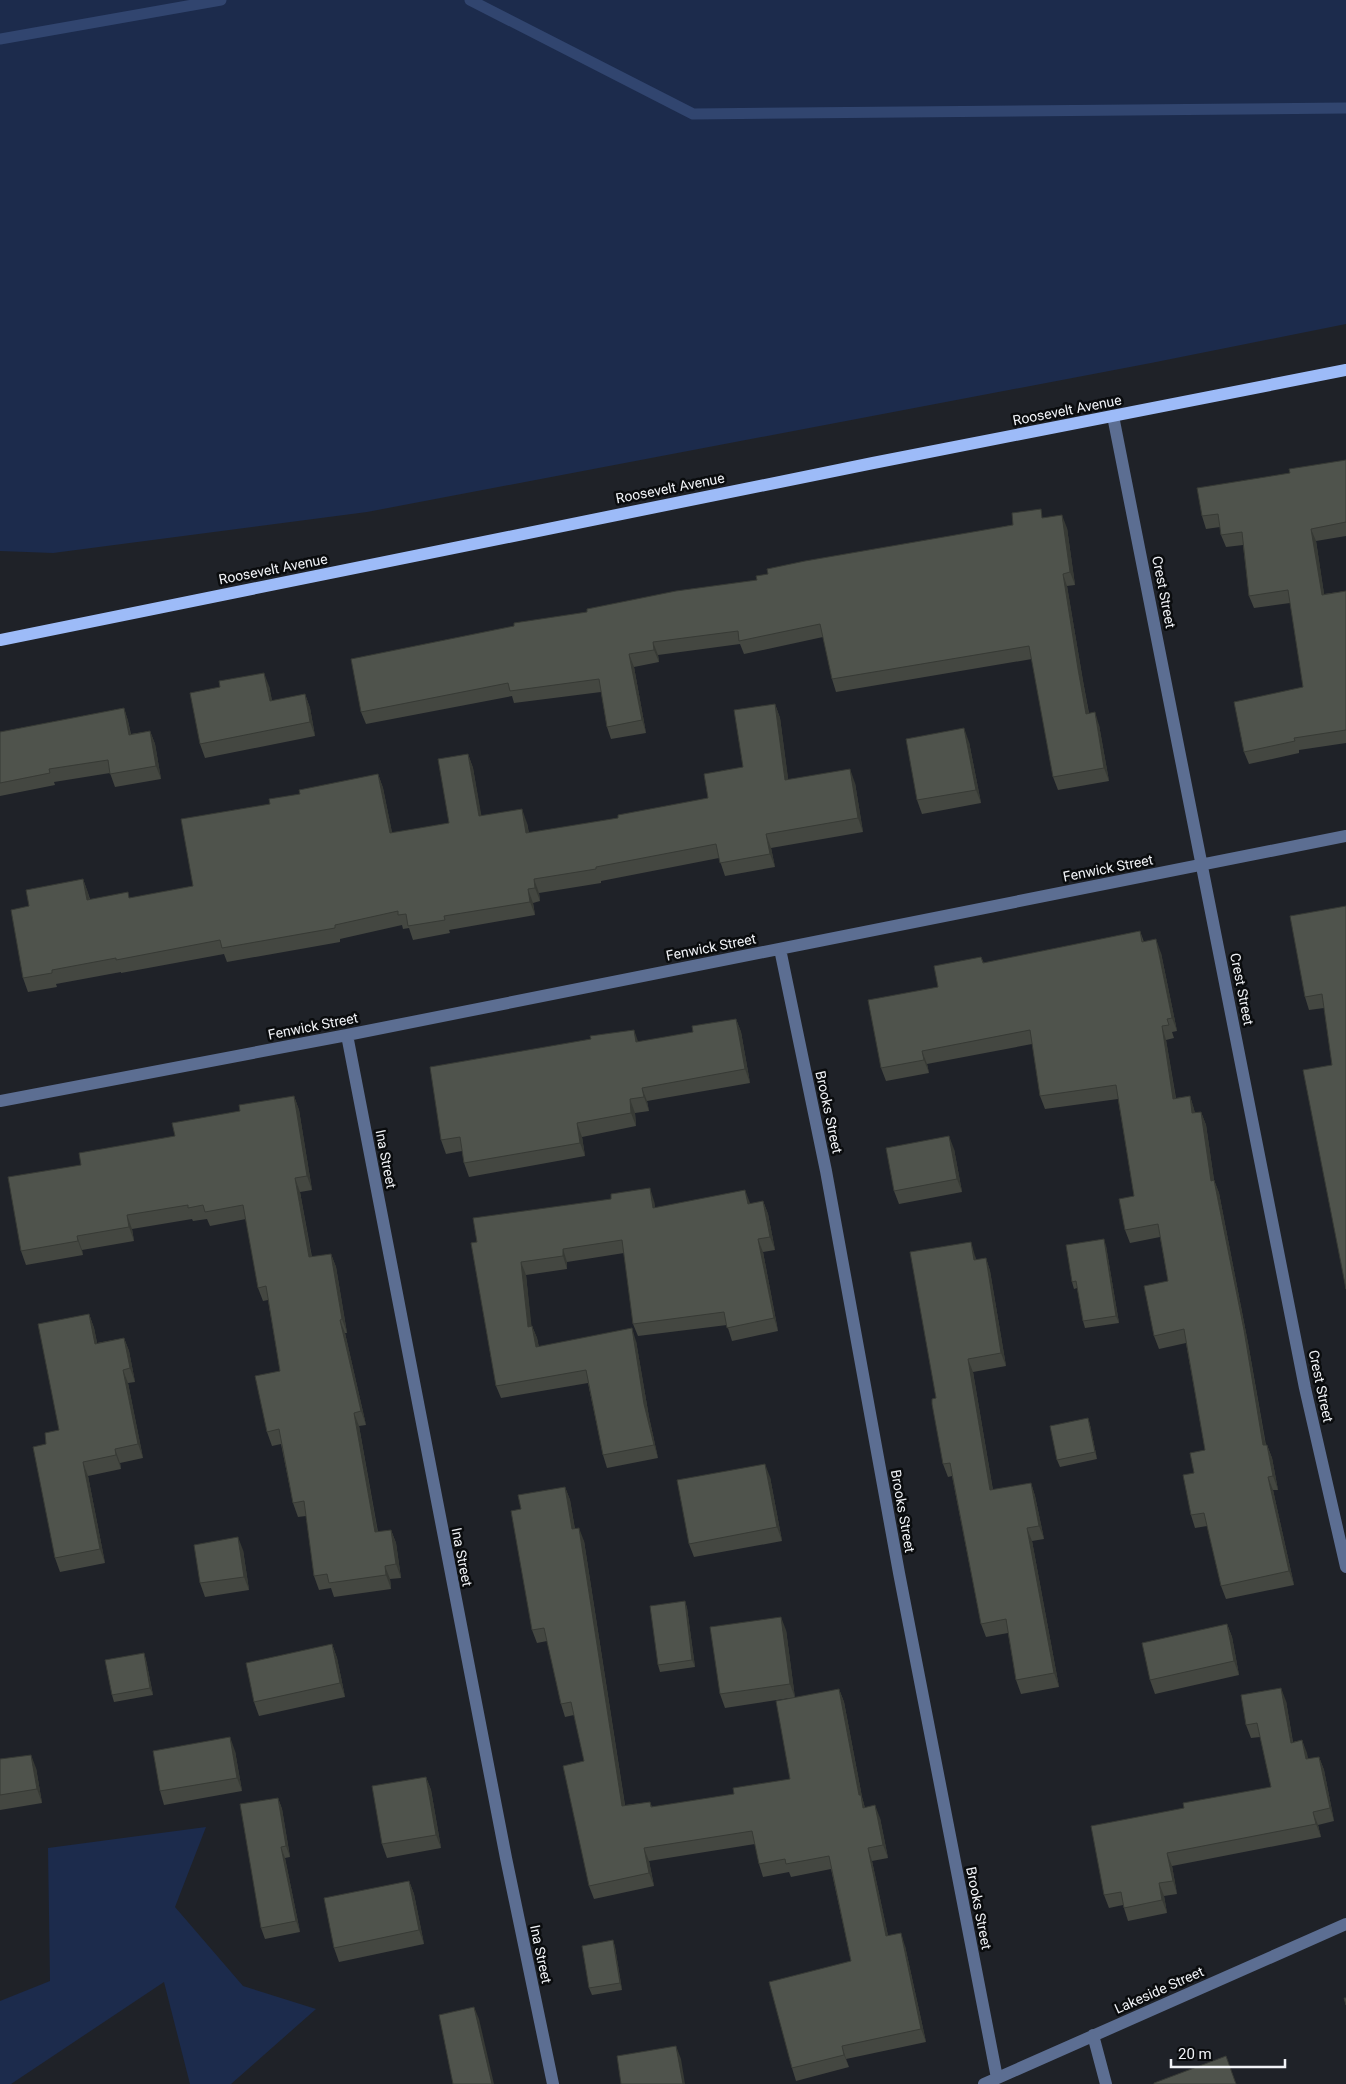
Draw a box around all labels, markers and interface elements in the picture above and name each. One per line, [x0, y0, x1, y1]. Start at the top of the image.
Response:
street label: Roosevelt Avenue [1011, 392, 1123, 428]
street label: Roosevelt Avenue [614, 470, 726, 506]
street label: Roosevelt Avenue [217, 551, 329, 587]
street label: Crest Street [1149, 554, 1179, 630]
street label: Fenwick Street [1062, 851, 1155, 885]
street label: Fenwick Street [665, 930, 758, 964]
street label: Crest Street [1227, 951, 1257, 1027]
street label: Fenwick Street [267, 1009, 360, 1043]
street label: Brooks Street [812, 1069, 846, 1155]
street label: Ina Street [372, 1128, 400, 1190]
street label: Crest Street [1306, 1348, 1337, 1424]
street label: Brooks Street [888, 1468, 918, 1554]
street label: Ina Street [448, 1526, 476, 1588]
street label: Brooks Street [963, 1865, 995, 1951]
street label: Ina Street [527, 1923, 555, 1985]
street label: Lakeside Street [1112, 1963, 1206, 2017]
scale bar [1171, 2036, 1285, 2068]
text: 20 m [1178, 2045, 1212, 2063]

